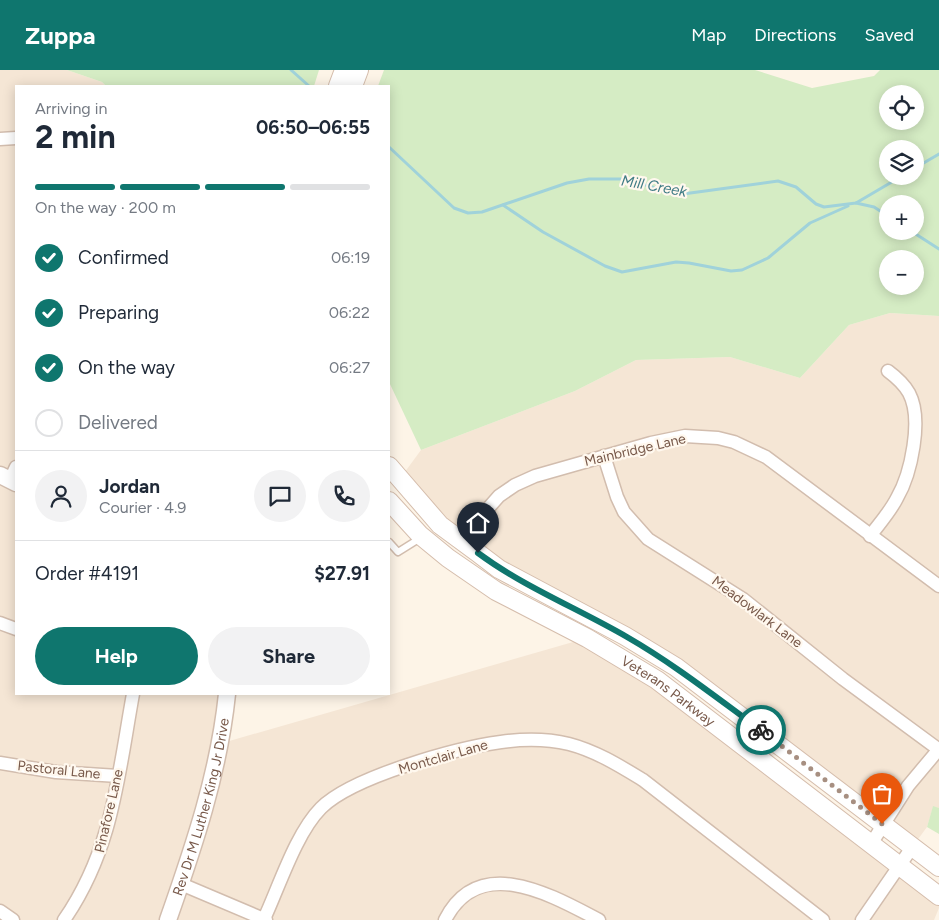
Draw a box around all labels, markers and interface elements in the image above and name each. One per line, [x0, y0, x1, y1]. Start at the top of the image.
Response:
text: Zuppa [25, 21, 95, 50]
text: Map [691, 24, 726, 46]
text: Directions [754, 24, 836, 46]
text: Saved [864, 24, 914, 46]
map controls [879, 85, 924, 295]
button: locate [879, 85, 924, 130]
text: Arriving in [35, 99, 107, 118]
text: 06:50–06:55 [256, 116, 370, 139]
text: 2 min [35, 118, 116, 156]
button: layers [879, 140, 924, 185]
water label: Mill Creek [620, 171, 689, 201]
button: + [879, 195, 924, 240]
text: On the way · 200 m [35, 198, 176, 217]
icon: check [35, 244, 63, 272]
text: Confirmed [78, 246, 169, 269]
text: 06:19 [331, 248, 370, 267]
button: − [879, 250, 924, 295]
icon: check [35, 299, 63, 327]
text: Preparing [78, 301, 159, 324]
text: 06:22 [329, 303, 370, 322]
icon: check [35, 354, 63, 382]
text: On the way [78, 356, 175, 379]
text: 06:27 [329, 358, 370, 377]
text: Delivered [78, 411, 158, 434]
street label: Mainbridge Lane [583, 430, 688, 470]
button: person [35, 470, 87, 522]
button: chat [254, 470, 306, 522]
button: phone [318, 470, 370, 522]
text: Jordan [99, 475, 160, 498]
text: Courier · 4.9 [99, 498, 186, 517]
pin [457, 502, 499, 553]
icon: home [464, 509, 492, 537]
text: Order #4191 [35, 562, 139, 585]
text: $27.91 [314, 562, 370, 585]
street label: Meadowlark Lane [708, 572, 806, 652]
button: Help [35, 627, 198, 685]
button: Share [208, 627, 370, 685]
street label: Veterans Parkway [618, 652, 719, 730]
courier [736, 705, 786, 755]
icon: bike [747, 716, 775, 744]
street label: Rev Dr M Luther King Jr Drive [169, 717, 232, 898]
street label: Montclair Lane [396, 736, 490, 778]
street label: Pastoral Lane [17, 757, 102, 783]
street label: Pinafore Lane [91, 767, 127, 854]
pin [861, 773, 903, 824]
icon: bag [868, 780, 896, 808]

